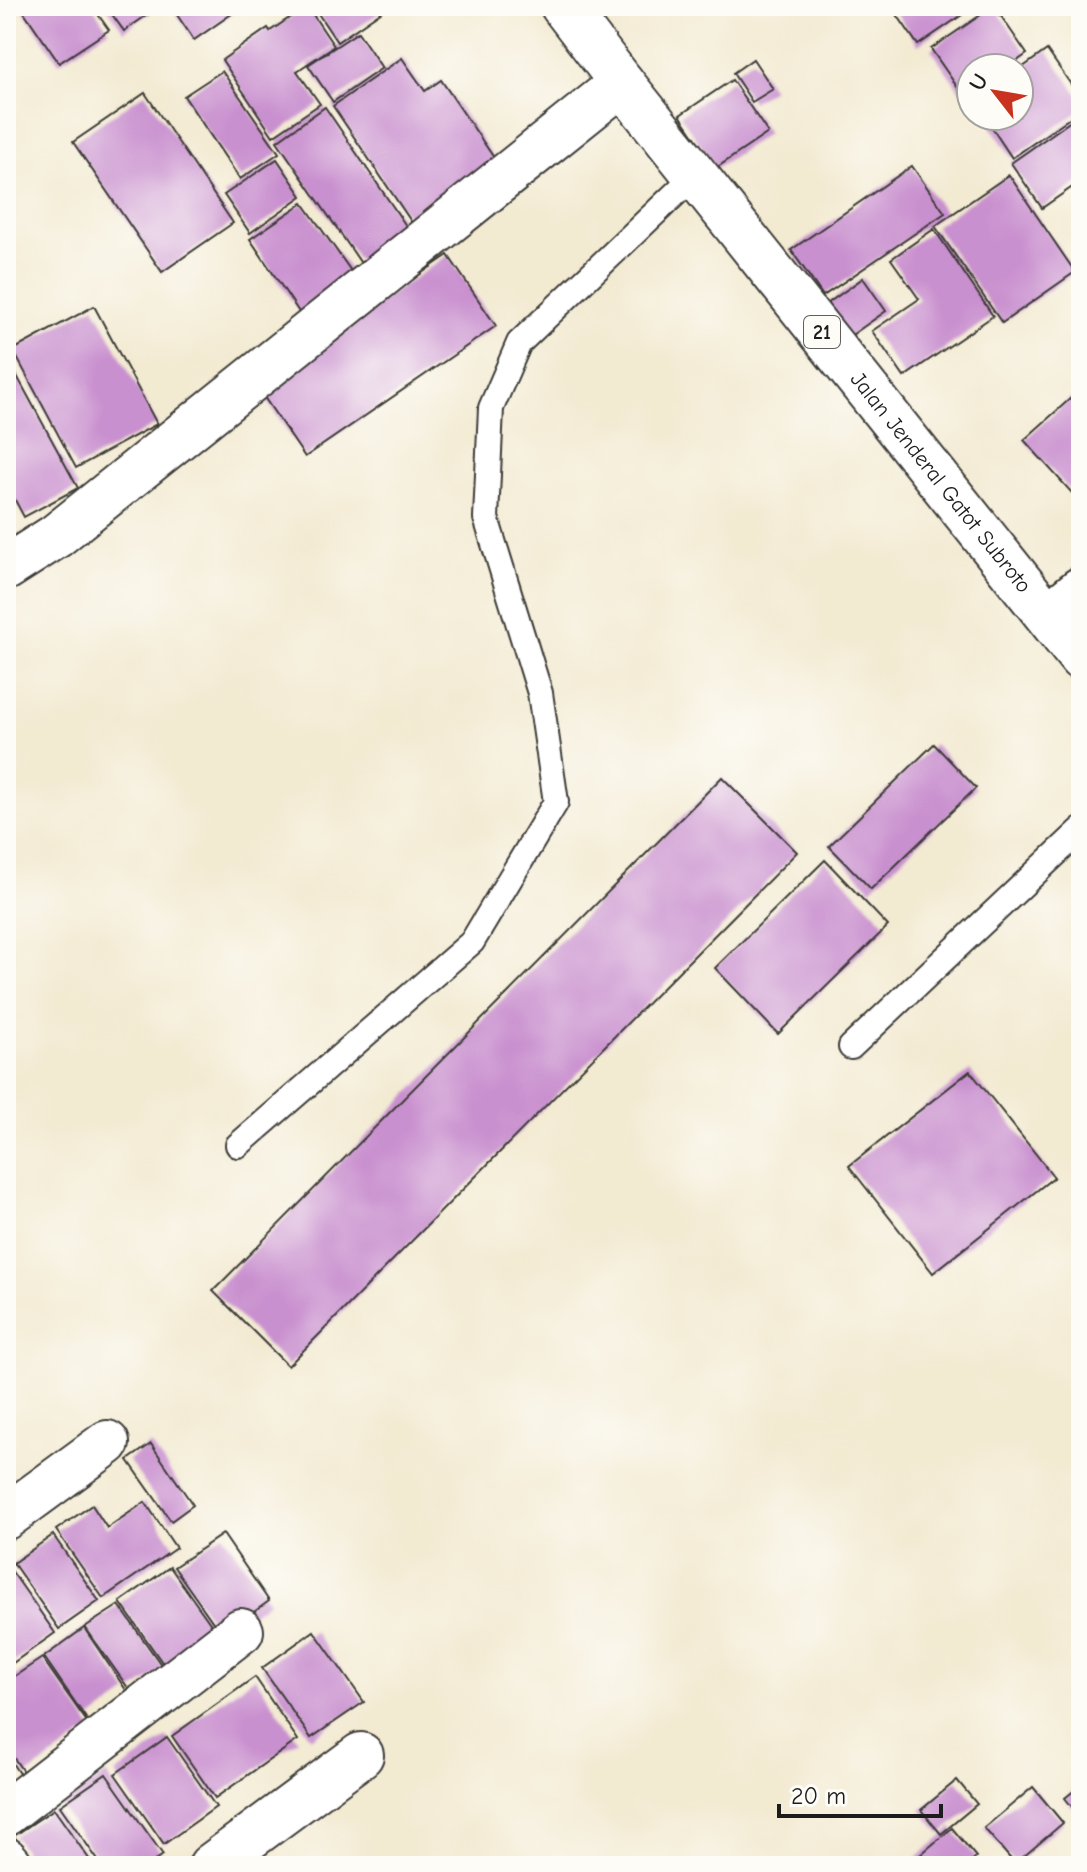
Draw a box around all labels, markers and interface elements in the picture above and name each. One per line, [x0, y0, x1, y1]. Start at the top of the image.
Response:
north arrow [955, 52, 1035, 132]
text: U [964, 69, 994, 95]
road number: 21 [804, 316, 840, 348]
street label: Jalan Jenderal Gatot Subroto [845, 367, 1037, 598]
scale bar [779, 1768, 941, 1818]
text: 20 m [791, 1782, 846, 1810]

